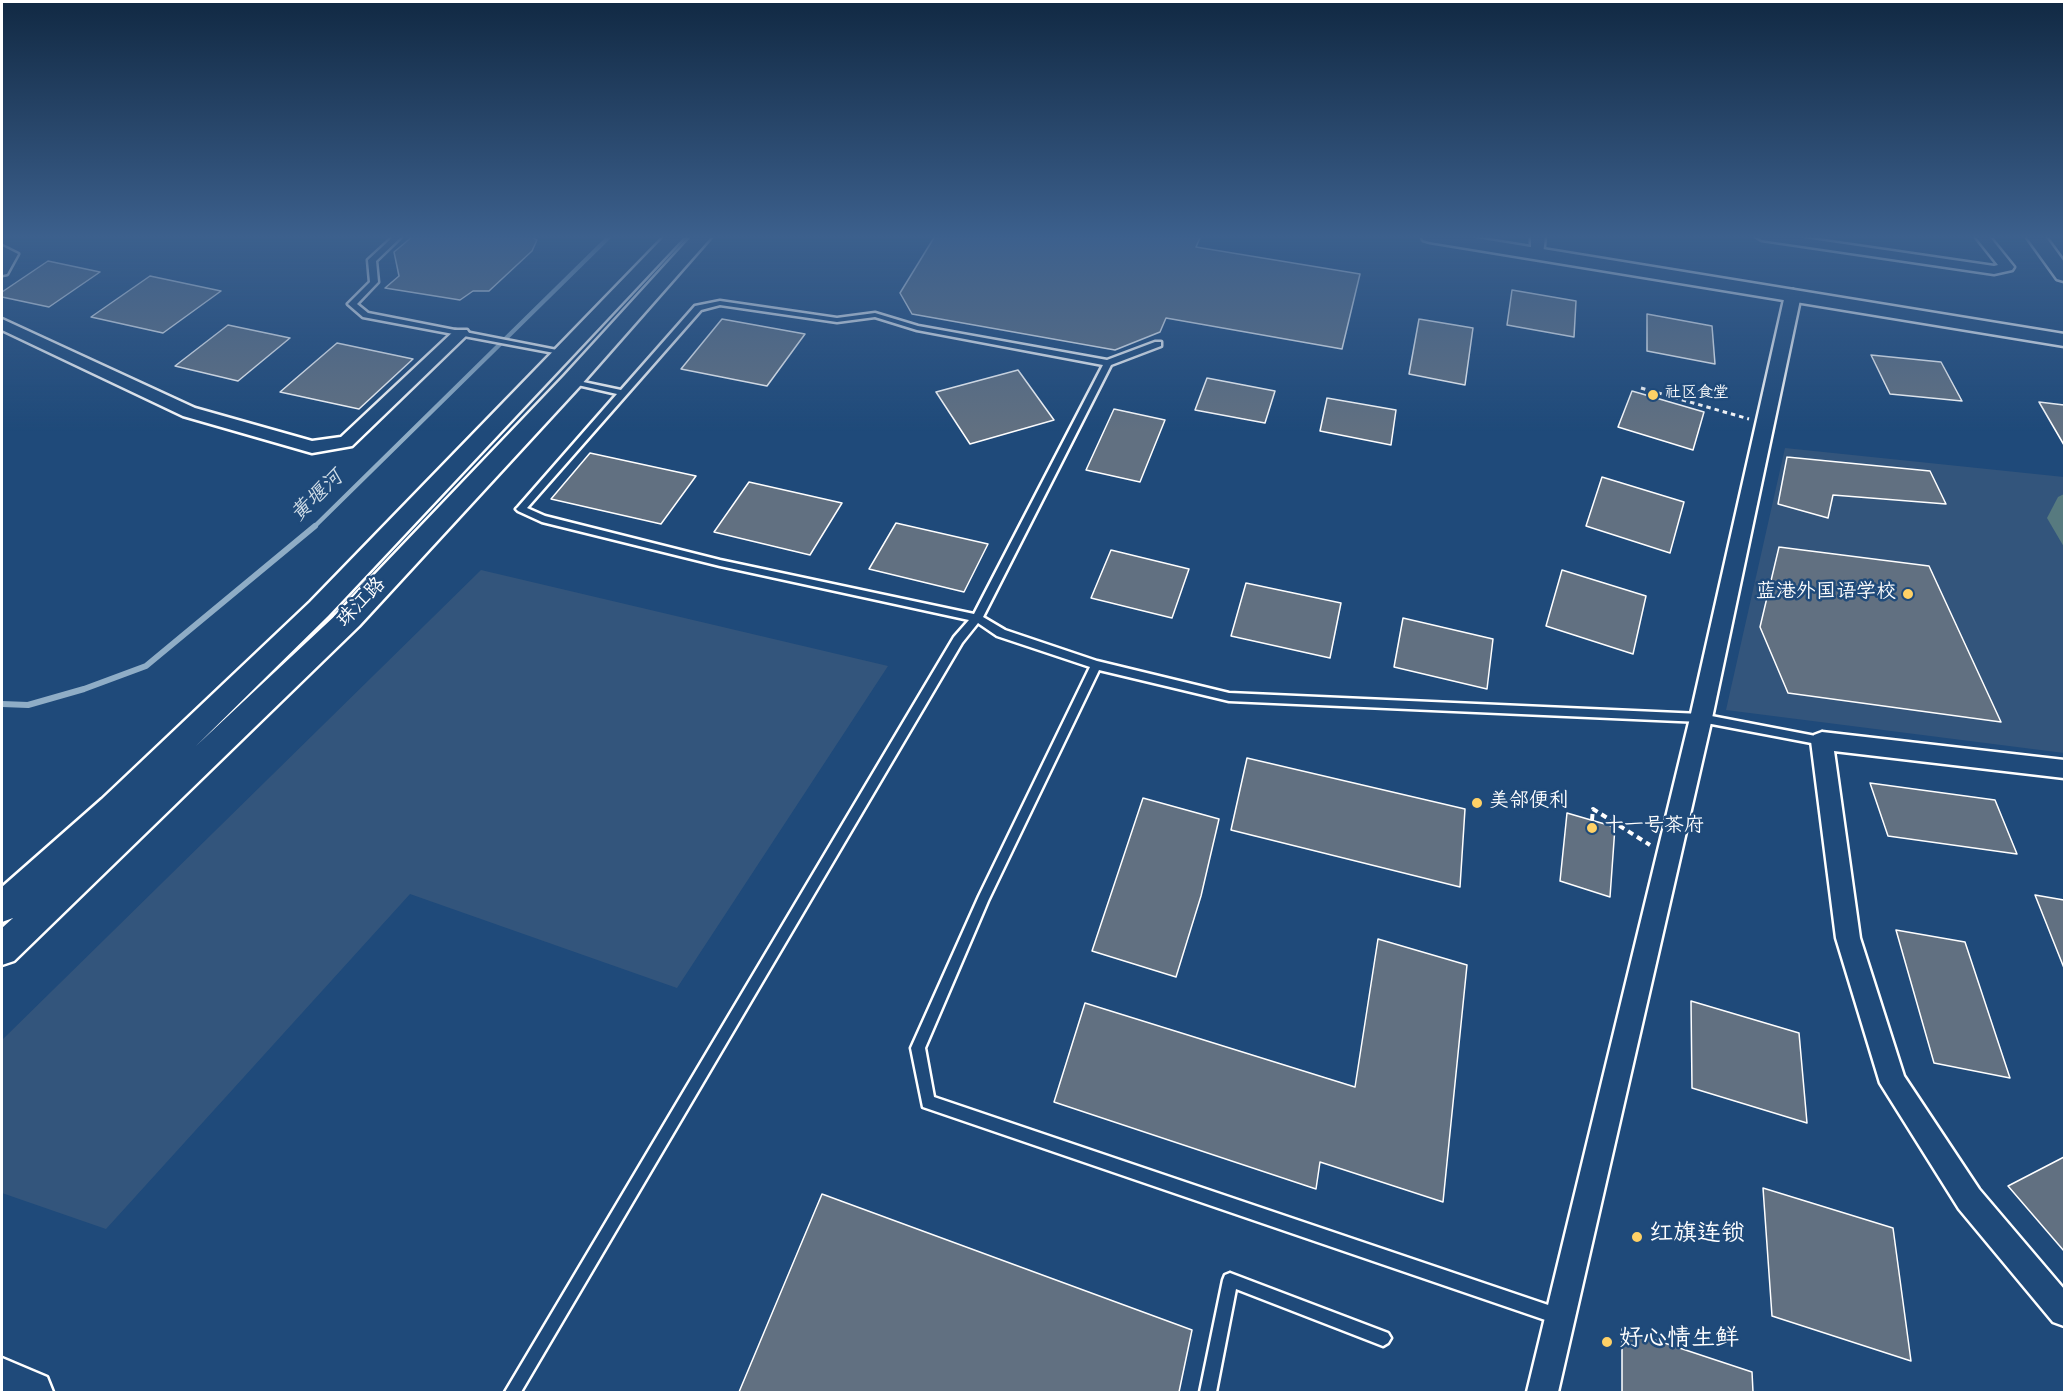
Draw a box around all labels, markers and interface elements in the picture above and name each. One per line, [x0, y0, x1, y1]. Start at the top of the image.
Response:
place label: 社区食堂 [1665, 385, 1729, 405]
marker: 社区食堂 [1646, 388, 1660, 402]
water label: 黄堰河 [288, 467, 350, 529]
street label: 珠江路 [334, 574, 392, 634]
place label: 蓝港外国语学校 [1756, 582, 1896, 606]
marker: 蓝港外国语学校 [1901, 587, 1915, 601]
place label: 美邻便利 [1489, 791, 1569, 815]
marker: 美邻便利 [1470, 796, 1484, 810]
place label: 十一号茶府 [1604, 816, 1704, 840]
marker: 十一号茶府 [1585, 821, 1599, 835]
place label: 红旗连锁 [1649, 1223, 1745, 1251]
marker: 红旗连锁 [1630, 1230, 1644, 1244]
place label: 好心情生鲜 [1619, 1328, 1739, 1356]
marker: 好心情生鲜 [1600, 1335, 1614, 1349]

